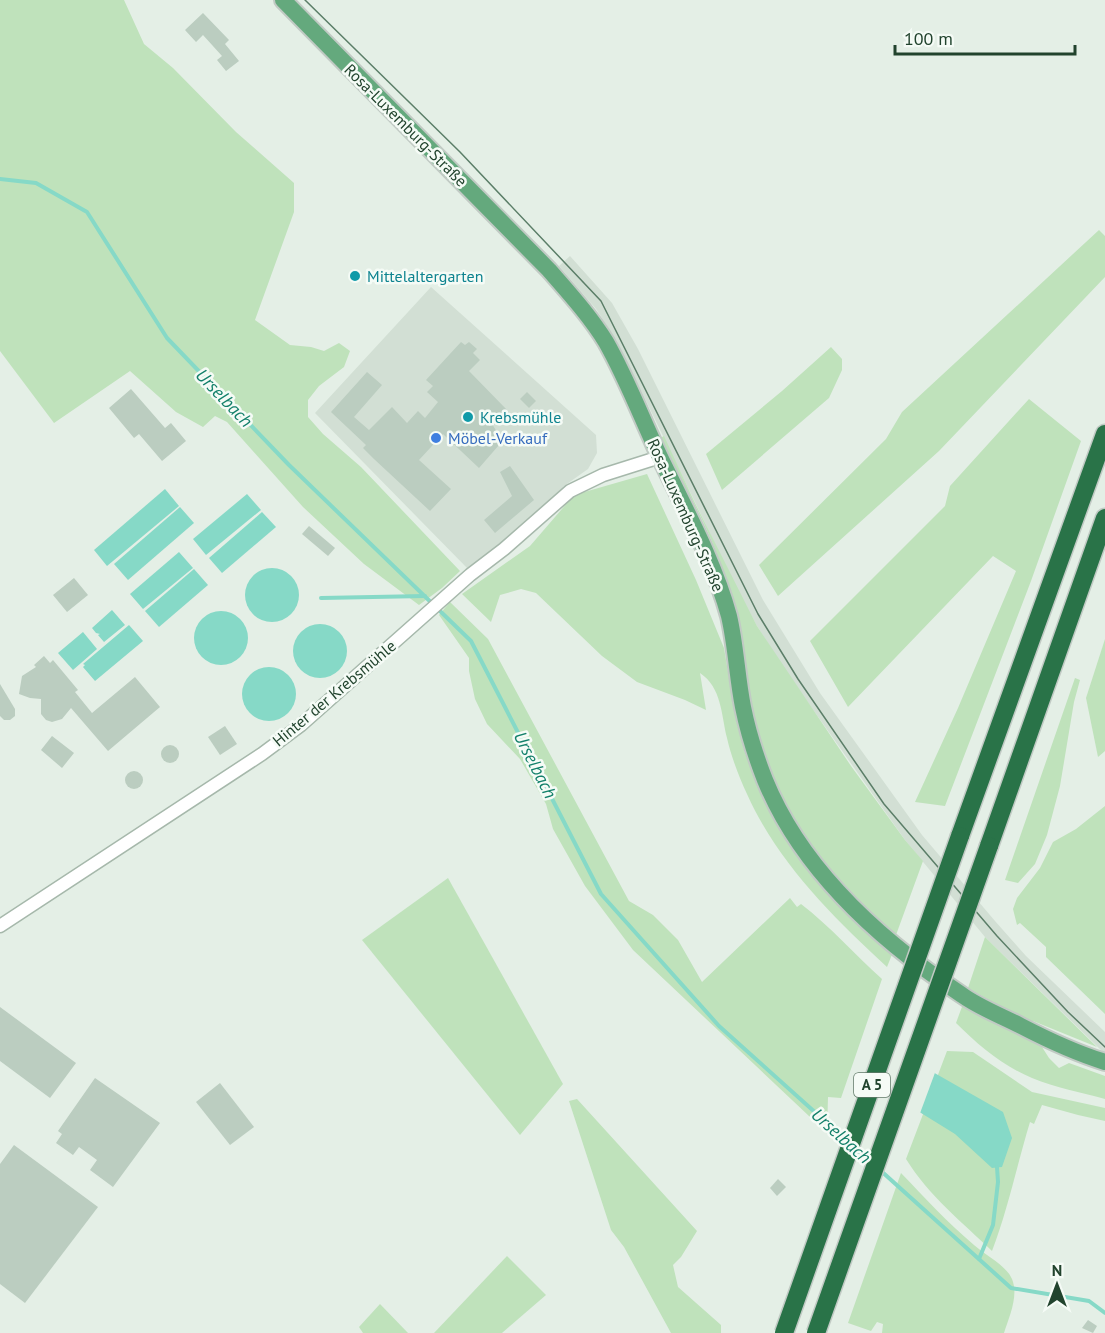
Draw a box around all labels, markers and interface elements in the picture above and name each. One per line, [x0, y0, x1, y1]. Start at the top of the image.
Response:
scale bar [895, 18, 1075, 56]
text: 100 m [904, 27, 953, 50]
street label: Rosa-Luxemburg-Straße [340, 59, 472, 191]
place label: Mittelaltergarten [367, 266, 483, 286]
marker: Mittelaltergarten [348, 269, 362, 283]
water label: Urselbach [191, 364, 258, 432]
place label: Krebsmühle [480, 407, 561, 427]
marker: Krebsmühle [461, 410, 475, 424]
place label: Möbel-Verkauf [448, 428, 548, 448]
marker: Möbel-Verkauf [429, 431, 443, 445]
street label: Rosa-Luxemburg-Straße [643, 435, 729, 595]
street label: Hinter der Krebsmühle [268, 636, 400, 750]
water label: Urselbach [509, 727, 562, 802]
road number: A 5 [854, 1073, 890, 1097]
water label: Urselbach [807, 1103, 876, 1168]
north arrow [1027, 1255, 1087, 1315]
text: N [1052, 1260, 1062, 1280]

